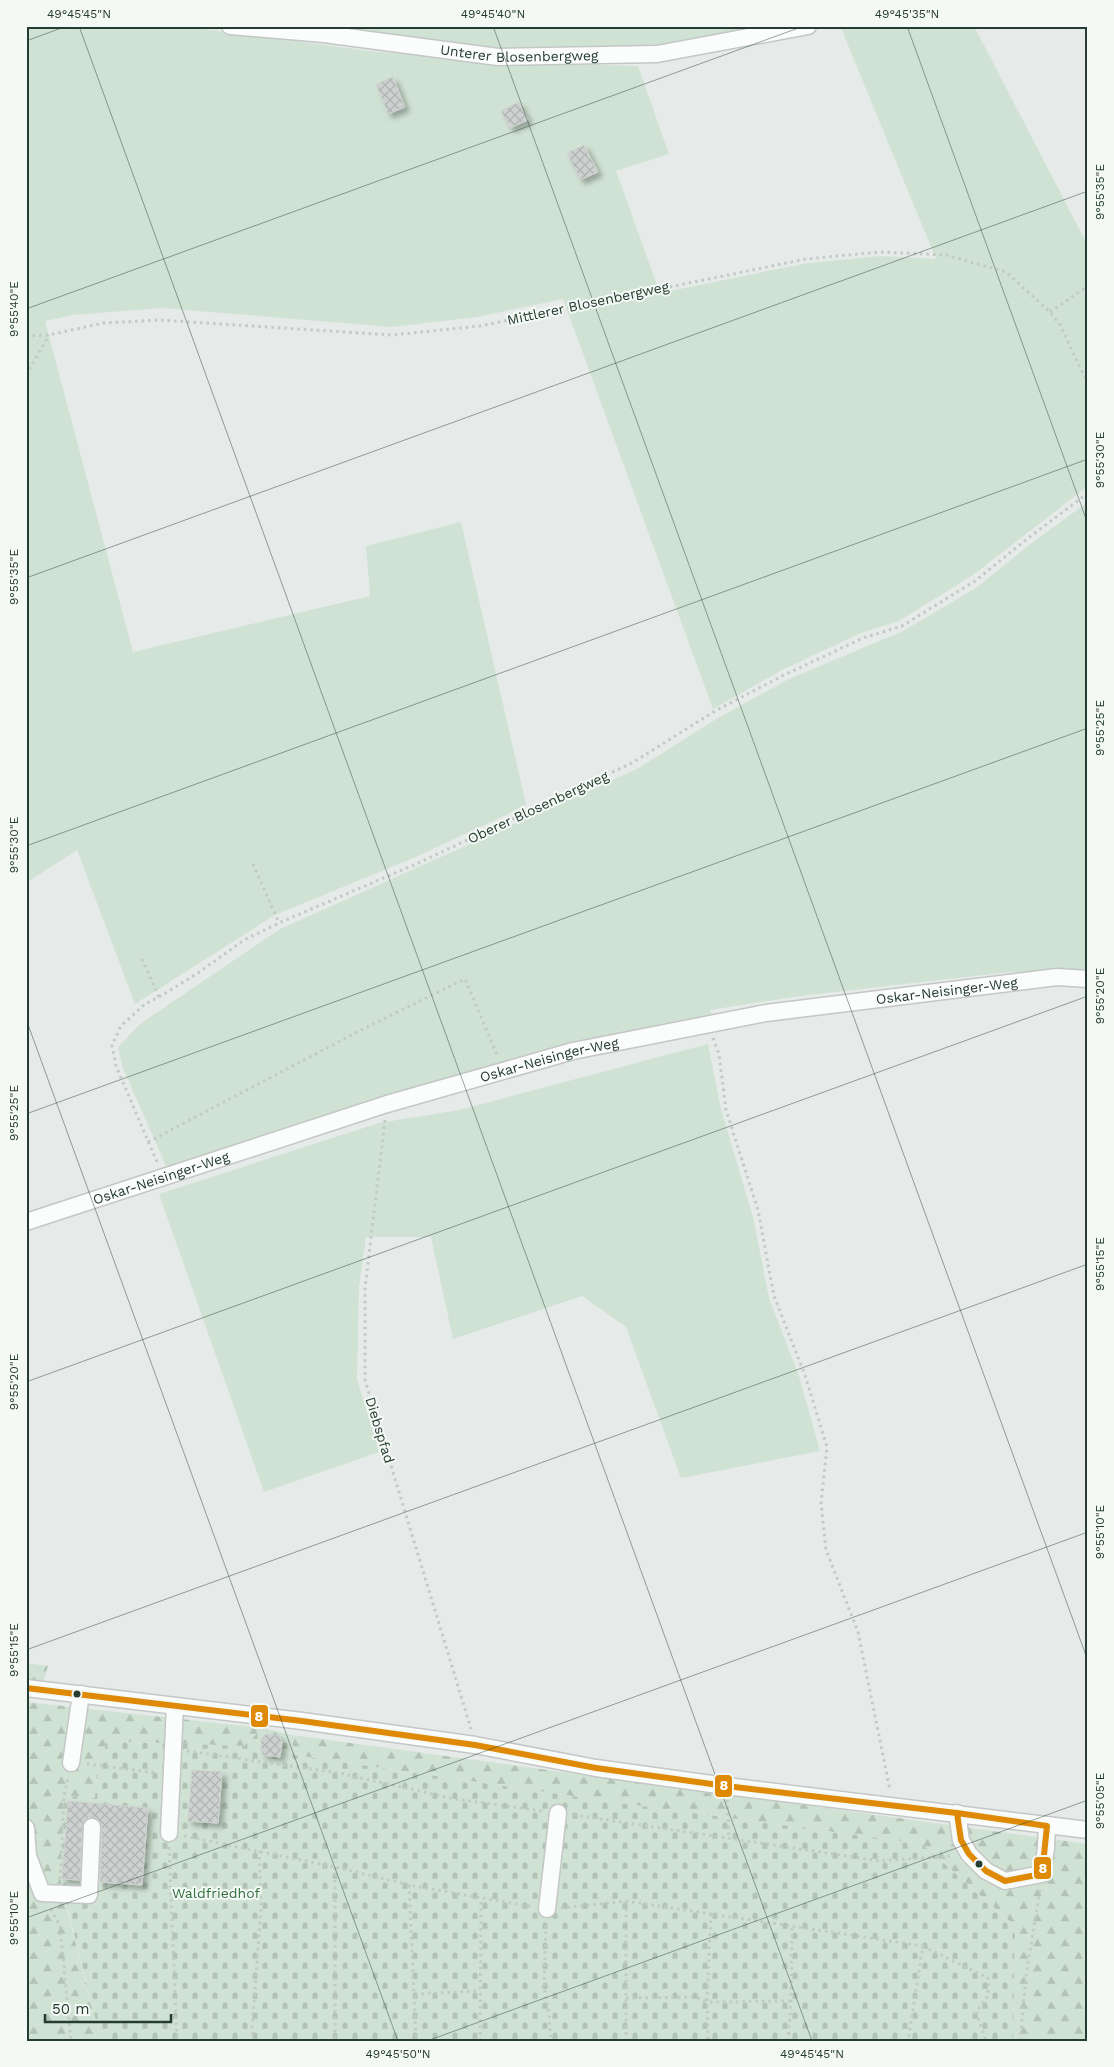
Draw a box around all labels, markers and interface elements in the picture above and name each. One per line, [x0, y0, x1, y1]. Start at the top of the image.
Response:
text: 49°45'45"N [47, 7, 111, 21]
text: 49°45'40"N [461, 7, 525, 21]
text: 49°45'35"N [875, 7, 939, 21]
street label: Unterer Blosenbergweg [439, 41, 599, 65]
text: 9°55'35"E [1093, 164, 1107, 220]
street label: Mittlerer Blosenbergweg [506, 278, 671, 328]
text: 9°55'40"E [7, 281, 21, 337]
text: 9°55'30"E [1093, 431, 1107, 488]
text: 9°55'35"E [7, 549, 21, 605]
text: 9°55'25"E [1093, 700, 1107, 756]
street label: Oberer Blosenbergweg [465, 767, 611, 847]
text: 9°55'30"E [7, 816, 21, 873]
text: 9°55'20"E [1093, 967, 1107, 1024]
street label: Oskar-Neisinger-Weg [875, 974, 1019, 1007]
street label: Oskar-Neisinger-Weg [478, 1034, 620, 1085]
text: 9°55'25"E [7, 1085, 21, 1141]
street label: Oskar-Neisinger-Weg [91, 1148, 232, 1208]
text: 9°55'15"E [1093, 1237, 1107, 1291]
text: 9°55'20"E [7, 1353, 21, 1410]
street label: Diebspfad [362, 1395, 398, 1465]
text: 9°55'10"E [1093, 1504, 1107, 1559]
text: 9°55'15"E [7, 1623, 21, 1677]
unlabelled marker [72, 1689, 82, 1699]
line badge: 8 [250, 1704, 269, 1728]
text: 8 [255, 1708, 264, 1724]
text: 9°55'05"E [1093, 1772, 1107, 1829]
line badge: 8 [714, 1774, 733, 1798]
text: 8 [720, 1777, 729, 1793]
line badge: 8 [1033, 1856, 1052, 1880]
unlabelled marker [974, 1859, 984, 1869]
text: 8 [1039, 1860, 1048, 1876]
park label: Waldfriedhof [172, 1885, 261, 1901]
text: 9°55'10"E [7, 1890, 21, 1945]
scale bar [45, 1992, 171, 2024]
text: 50 m [52, 2000, 89, 2018]
text: 49°45'50"N [365, 2047, 431, 2061]
text: 49°45'45"N [780, 2047, 844, 2061]

